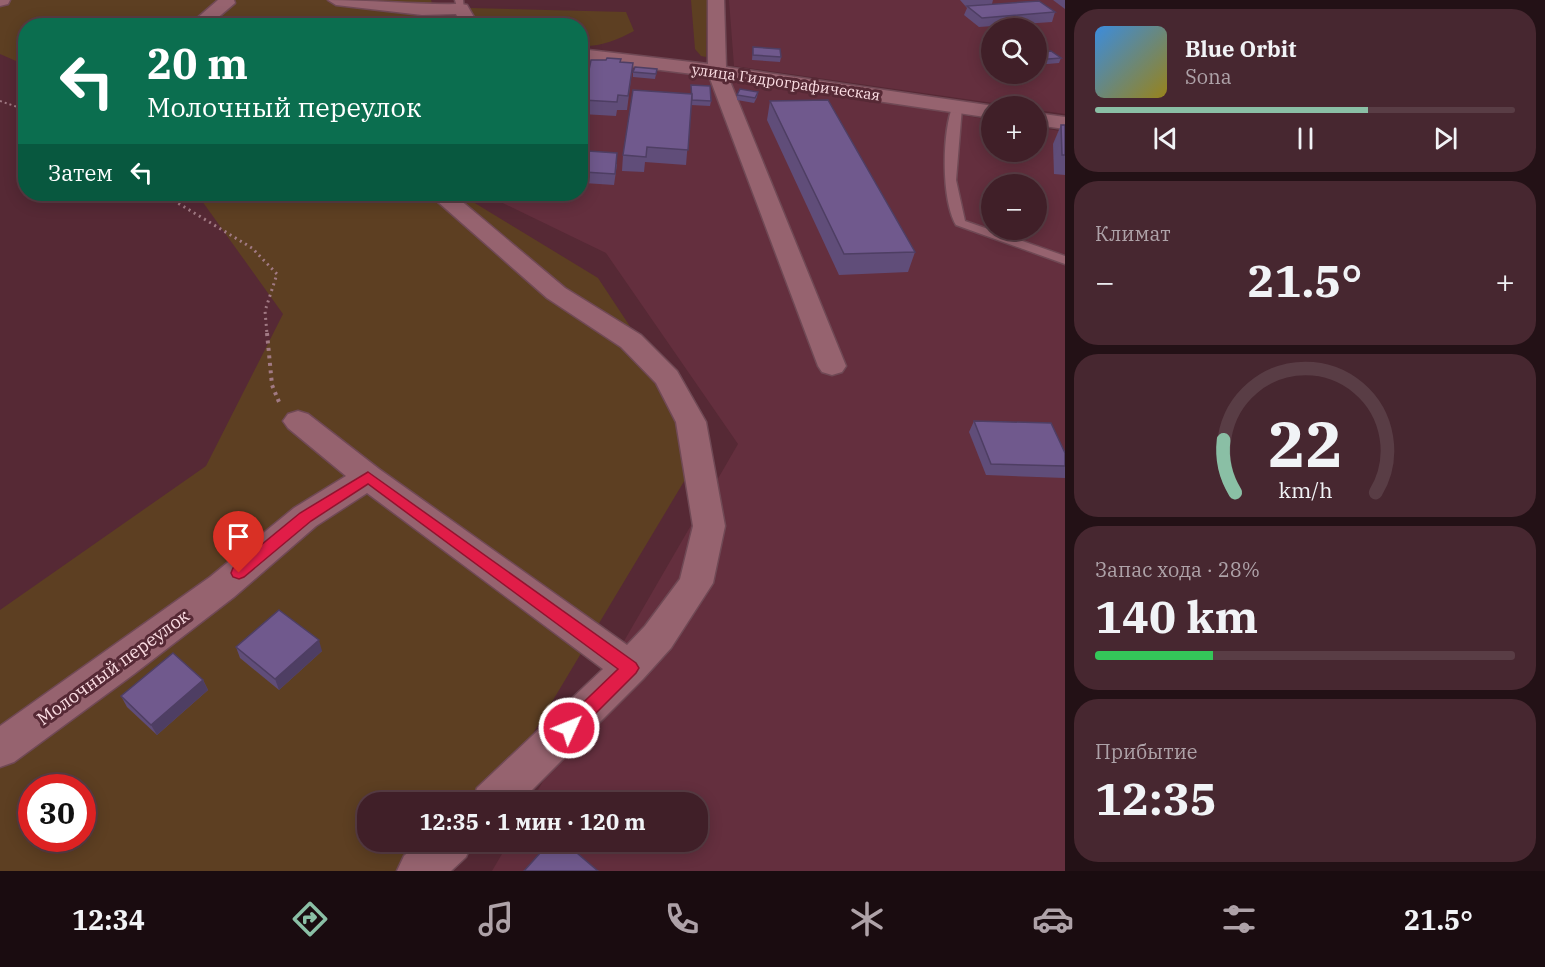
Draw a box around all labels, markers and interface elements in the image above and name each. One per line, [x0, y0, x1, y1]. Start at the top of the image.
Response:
map controls [981, 18, 1047, 240]
button: search [981, 18, 1047, 84]
text: Blue Orbit [1185, 34, 1296, 63]
text: 20 m [147, 36, 248, 91]
icon: left [48, 42, 126, 120]
street label: улица Гидрографическая [691, 59, 881, 105]
text: Sona [1185, 63, 1232, 90]
text: Молочный переулок [147, 89, 421, 124]
button: + [981, 96, 1047, 162]
icon: previous [1149, 122, 1182, 155]
icon: pause [1289, 122, 1322, 155]
icon: next [1429, 122, 1462, 155]
icon: left [125, 156, 158, 189]
text: Затем [48, 158, 113, 187]
button: − [981, 174, 1047, 240]
text: Климат [1095, 220, 1171, 247]
text: 21.5° [1248, 251, 1362, 309]
text: − [1095, 260, 1115, 303]
text: + [1495, 260, 1515, 303]
text: 22 [1268, 403, 1342, 484]
text: km/h [1278, 476, 1332, 504]
pin [213, 511, 264, 573]
icon: arrive [222, 520, 255, 553]
text: Запас хода · 28% [1095, 556, 1260, 583]
text: 140 km [1095, 587, 1258, 645]
street label: Молочный переулок [32, 604, 194, 730]
position arrow [537, 696, 601, 760]
text: Прибытие [1095, 738, 1198, 765]
text: 12:35 [1095, 769, 1217, 827]
speed limit sign: 30 [18, 774, 96, 852]
text: 12:35 · 1 мин · 120 m [419, 807, 646, 836]
icon: directions [289, 898, 331, 940]
icon: music [475, 898, 517, 940]
icon: phone [661, 898, 703, 940]
icon: climate [846, 898, 888, 940]
icon: car [1032, 898, 1074, 940]
icon: filters [1218, 898, 1260, 940]
text: 12:34 [72, 902, 145, 937]
text: 21.5° [1404, 902, 1473, 937]

